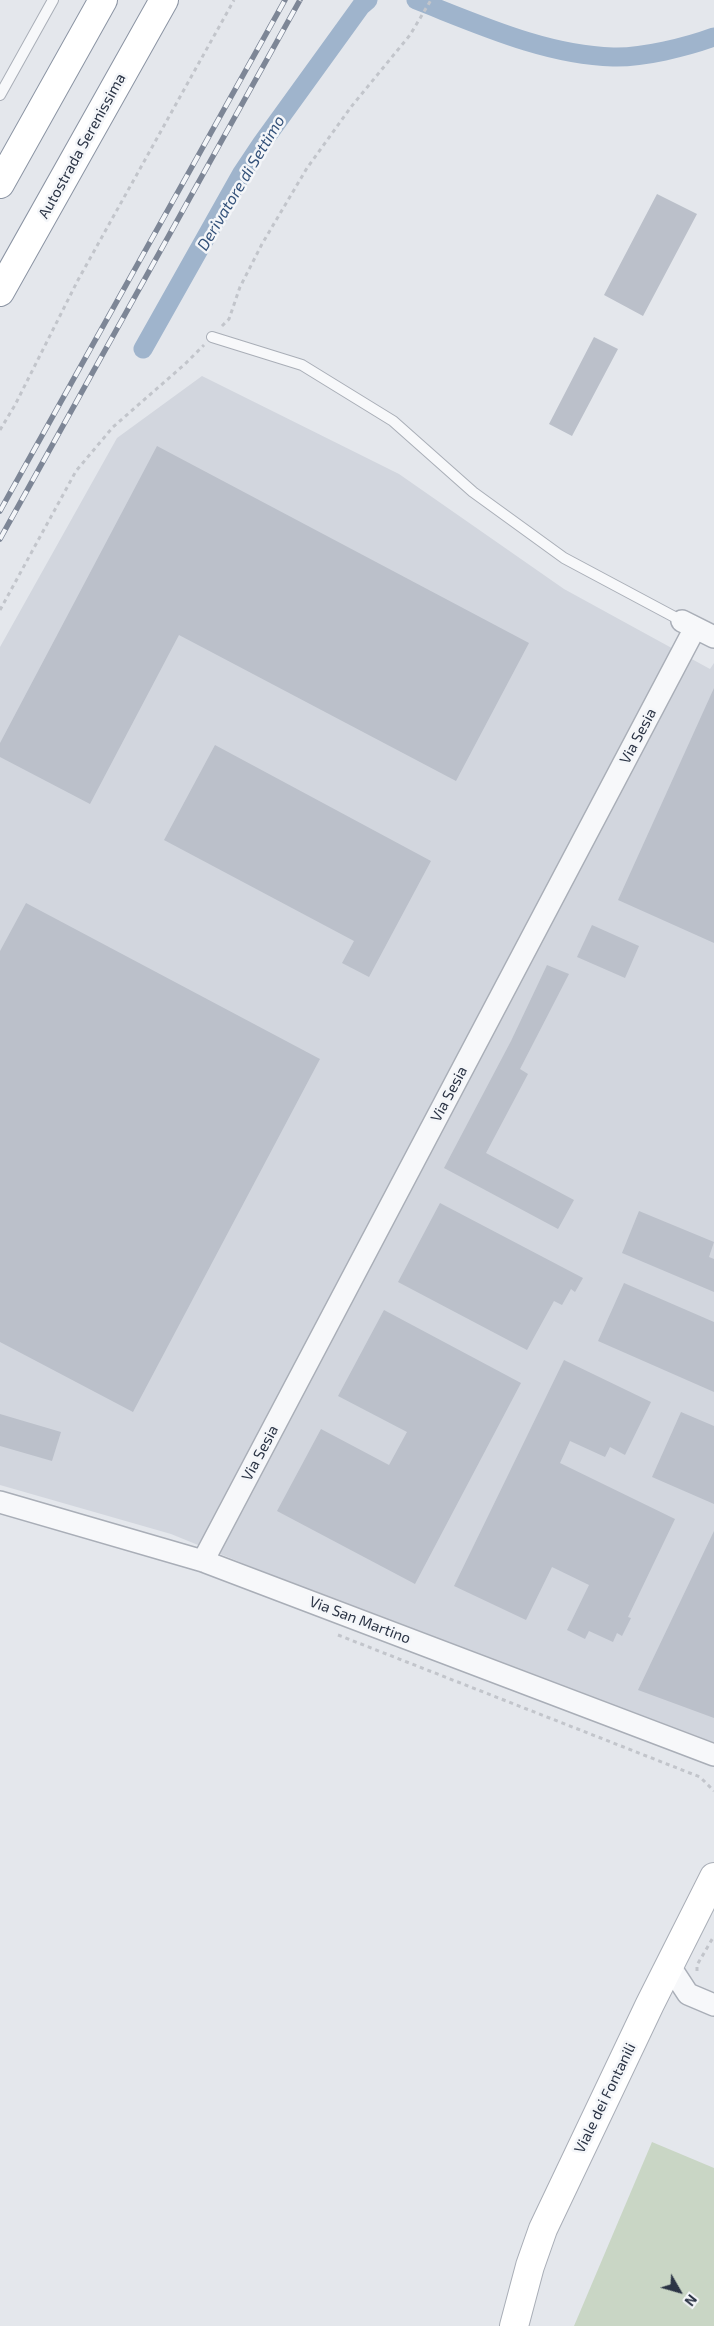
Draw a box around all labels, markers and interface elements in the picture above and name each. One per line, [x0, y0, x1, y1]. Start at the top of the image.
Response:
street label: Autostrada Serenissima [35, 70, 129, 222]
water label: Derivatore di Settimo [193, 112, 289, 254]
street label: Via Sesia [616, 705, 660, 767]
street label: Via Sesia [427, 1063, 471, 1125]
street label: Via Sesia [238, 1422, 282, 1484]
street label: Via San Martino [307, 1592, 413, 1648]
street label: Viale dei Fontanili [571, 2040, 639, 2156]
north arrow [654, 2266, 704, 2316]
text: N [681, 2291, 701, 2310]

